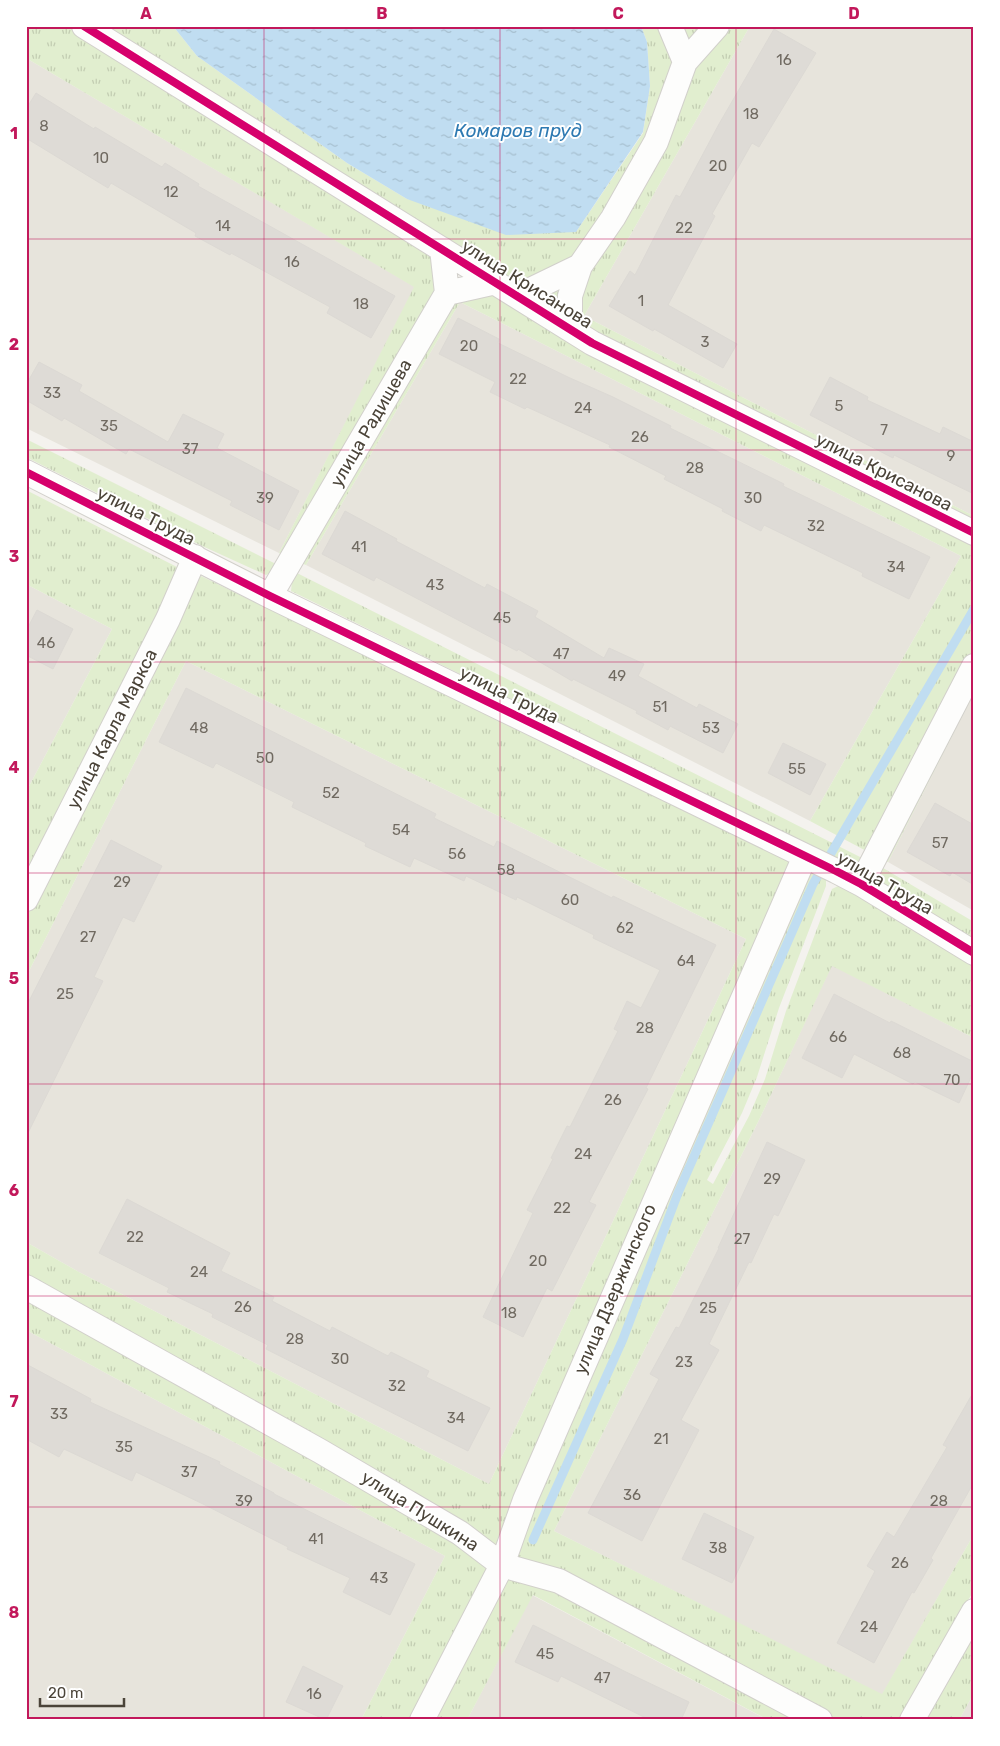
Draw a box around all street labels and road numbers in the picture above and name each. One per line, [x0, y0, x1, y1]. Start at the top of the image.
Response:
street label: улица Крисанова [457, 235, 597, 333]
street label: улица Радищева [325, 355, 417, 491]
street label: улица Крисанова [812, 428, 956, 516]
street label: улица Труда [93, 482, 199, 550]
street label: улица Карла Маркса [62, 645, 162, 813]
street label: улица Труда [456, 662, 562, 728]
street label: улица Труда [833, 847, 937, 919]
street label: улица Дзержинского [569, 1201, 661, 1377]
street label: улица Пушкина [357, 1466, 483, 1556]

